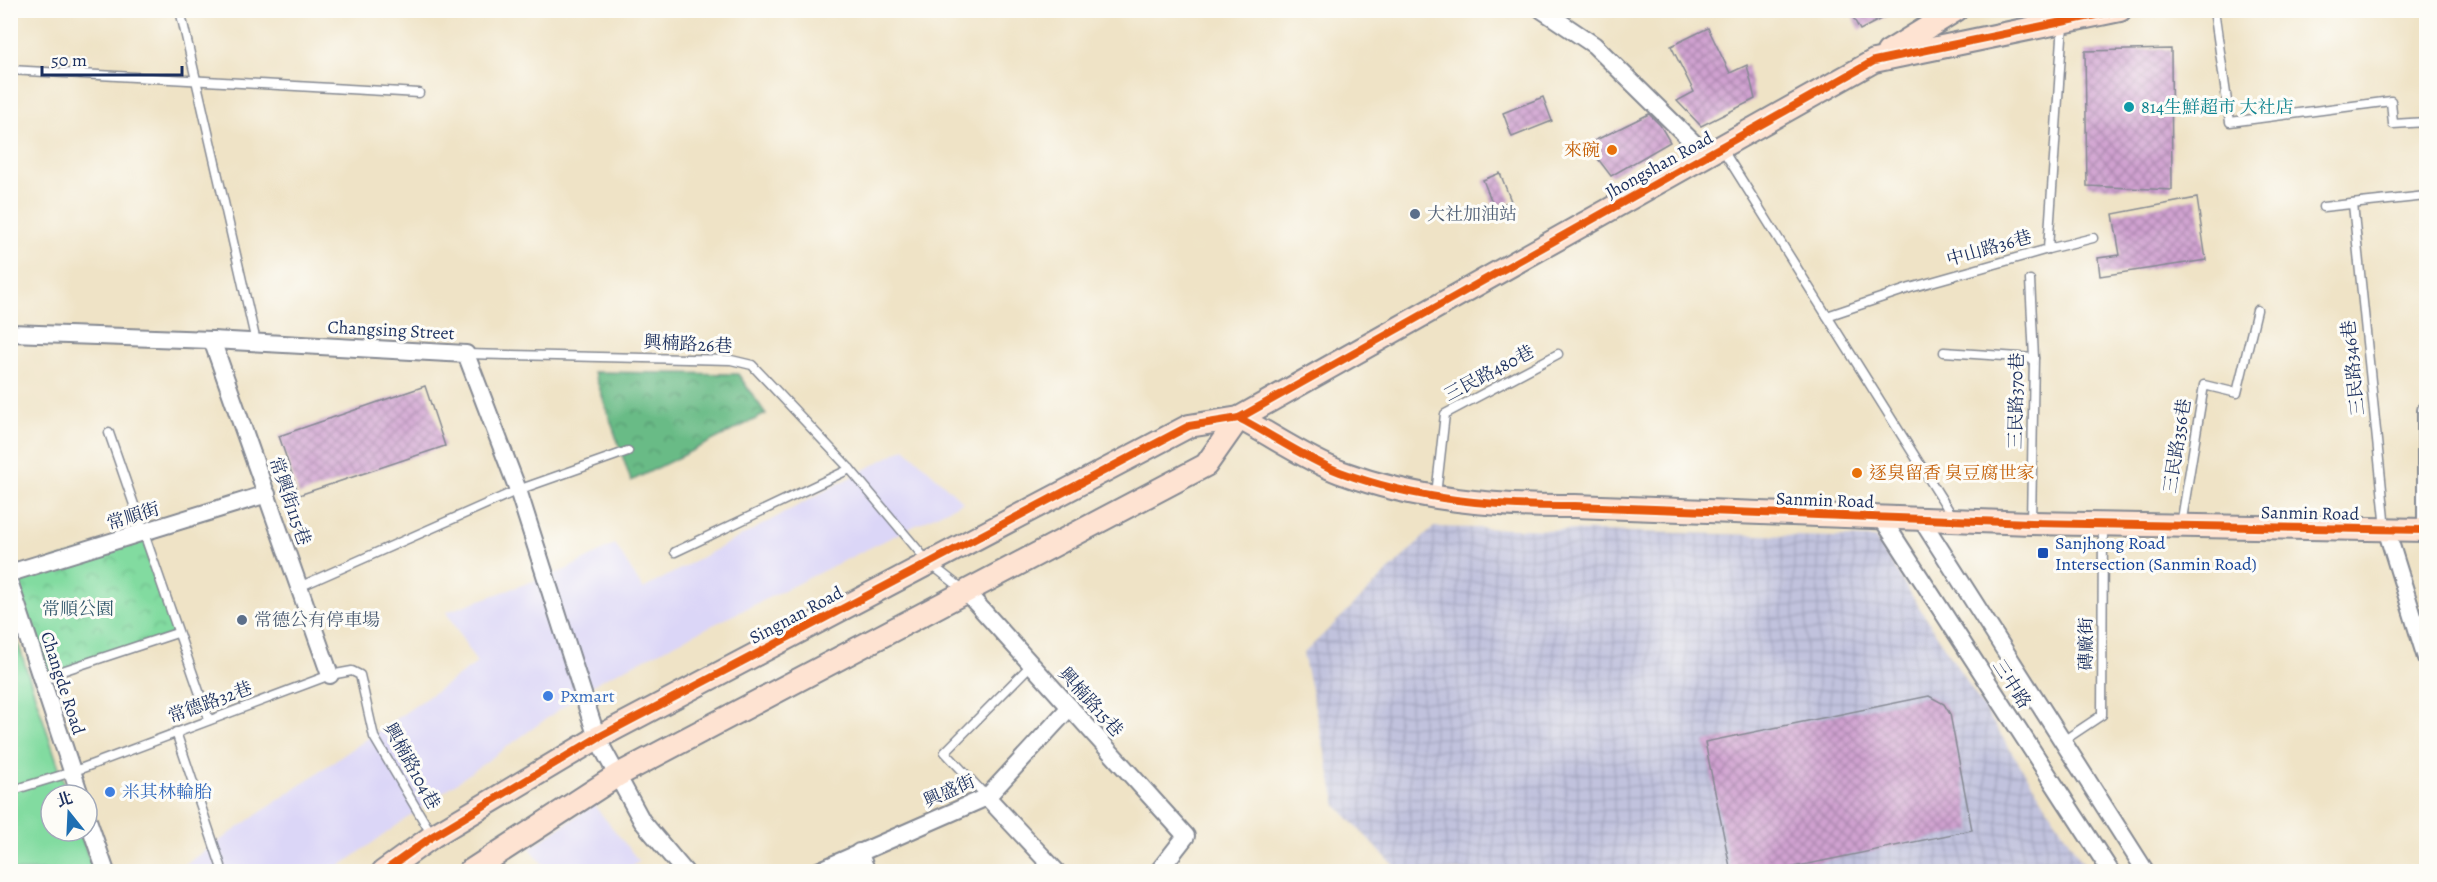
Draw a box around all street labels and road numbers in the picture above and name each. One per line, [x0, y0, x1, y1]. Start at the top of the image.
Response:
street label: Jhongshan Road [1601, 125, 1717, 204]
street label: 中山路36巷 [1943, 224, 2035, 272]
street label: Changsing Street [327, 315, 455, 345]
street label: 三民路346巷 [2336, 319, 2370, 417]
street label: 興楠路26巷 [643, 330, 733, 358]
street label: 三民路480巷 [1440, 339, 1538, 407]
street label: 三民路370巷 [2003, 352, 2029, 450]
street label: 三民路356巷 [2158, 397, 2196, 495]
street label: 常興街115巷 [264, 454, 316, 548]
street label: Sanmin Road [1775, 486, 1875, 514]
street label: 常順街 [104, 497, 162, 535]
street label: Sanmin Road [2261, 500, 2360, 526]
street label: Singnan Road [745, 580, 847, 650]
street label: 磚廠街 [2074, 617, 2098, 671]
street label: Changde Road [35, 628, 91, 738]
street label: 三中路 [1987, 655, 2037, 713]
street label: 興楠路15巷 [1053, 662, 1129, 742]
street label: 常德路32巷 [165, 676, 255, 728]
street label: 興楠路104巷 [378, 718, 446, 814]
street label: 興盛街 [919, 769, 979, 813]

